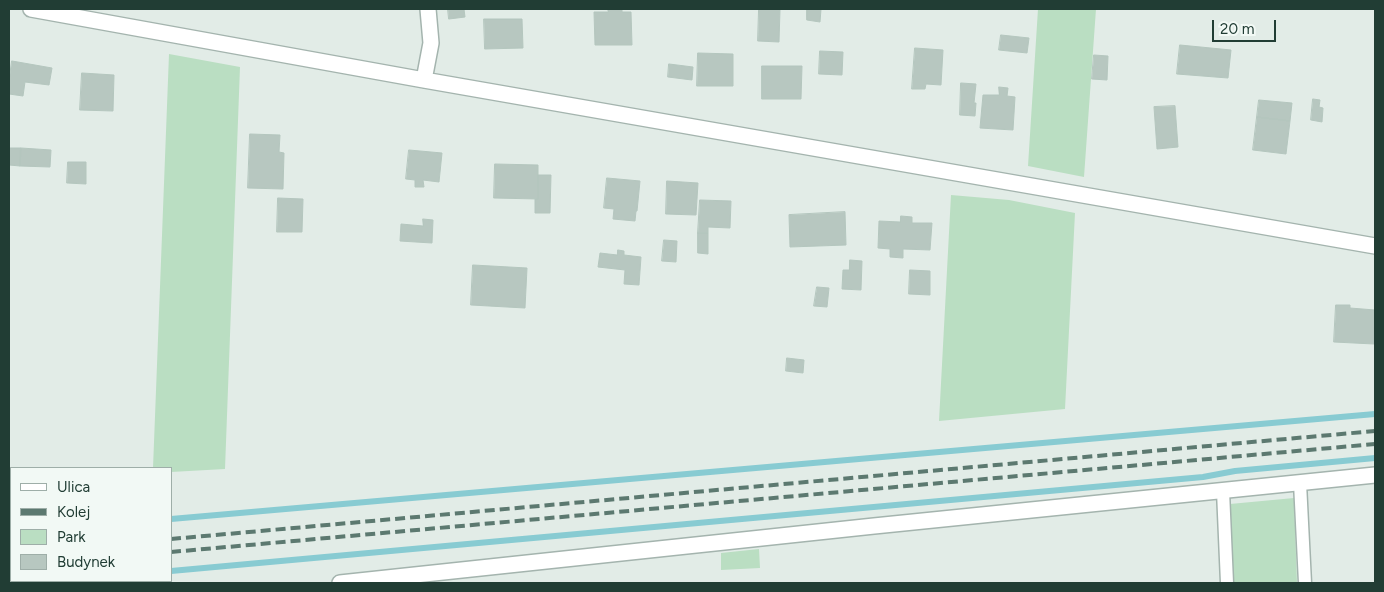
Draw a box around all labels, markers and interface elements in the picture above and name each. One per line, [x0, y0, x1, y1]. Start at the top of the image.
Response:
scale bar [1214, 10, 1278, 42]
text: 20 m [1220, 20, 1254, 38]
legend [10, 467, 172, 582]
text: Ulica [57, 478, 90, 496]
text: Kolej [57, 503, 90, 521]
text: Park [57, 528, 86, 546]
text: Budynek [57, 553, 115, 571]

